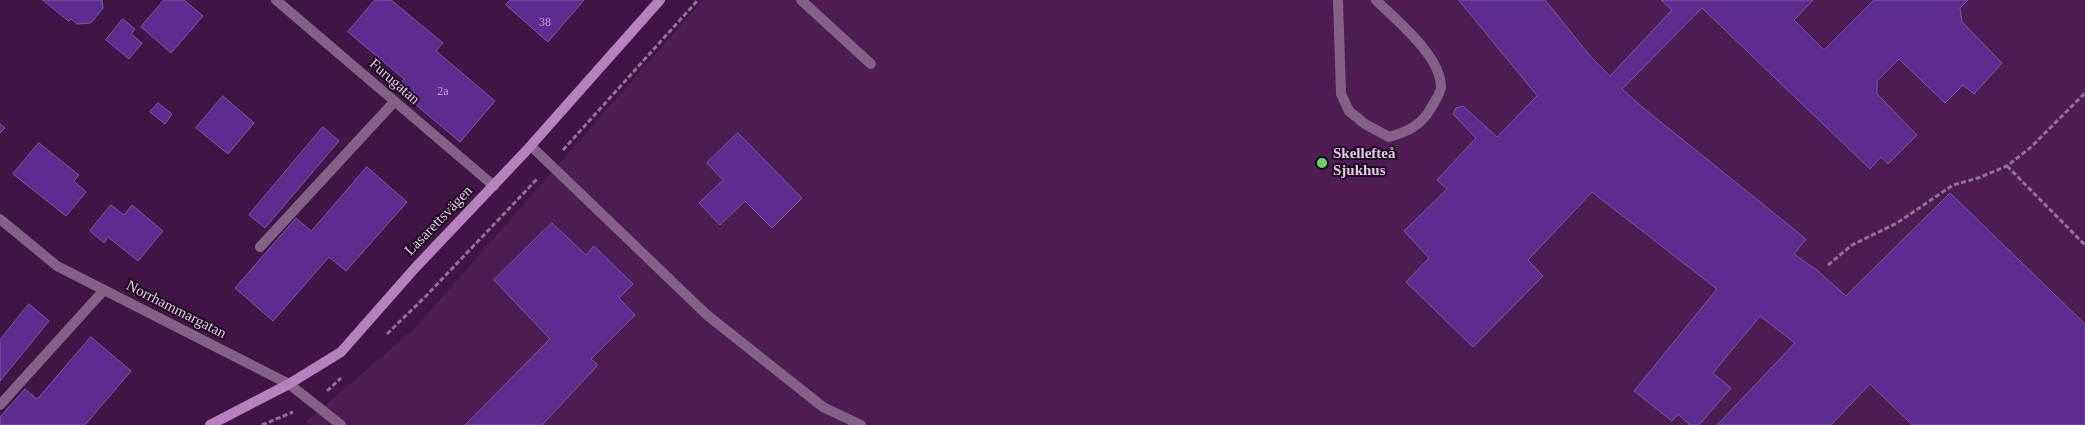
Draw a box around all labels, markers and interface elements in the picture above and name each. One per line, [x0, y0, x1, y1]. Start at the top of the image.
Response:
house number: 38 [539, 16, 551, 30]
street label: Furugatan [365, 55, 423, 109]
house number: 2a [437, 85, 449, 99]
place label: Skellefteå Sjukhus [1333, 145, 1395, 180]
marker: Skellefteå Sjukhus [1315, 156, 1329, 170]
street label: Lasarettsvägen [401, 182, 477, 260]
street label: Norrhammargatan [123, 277, 229, 343]

